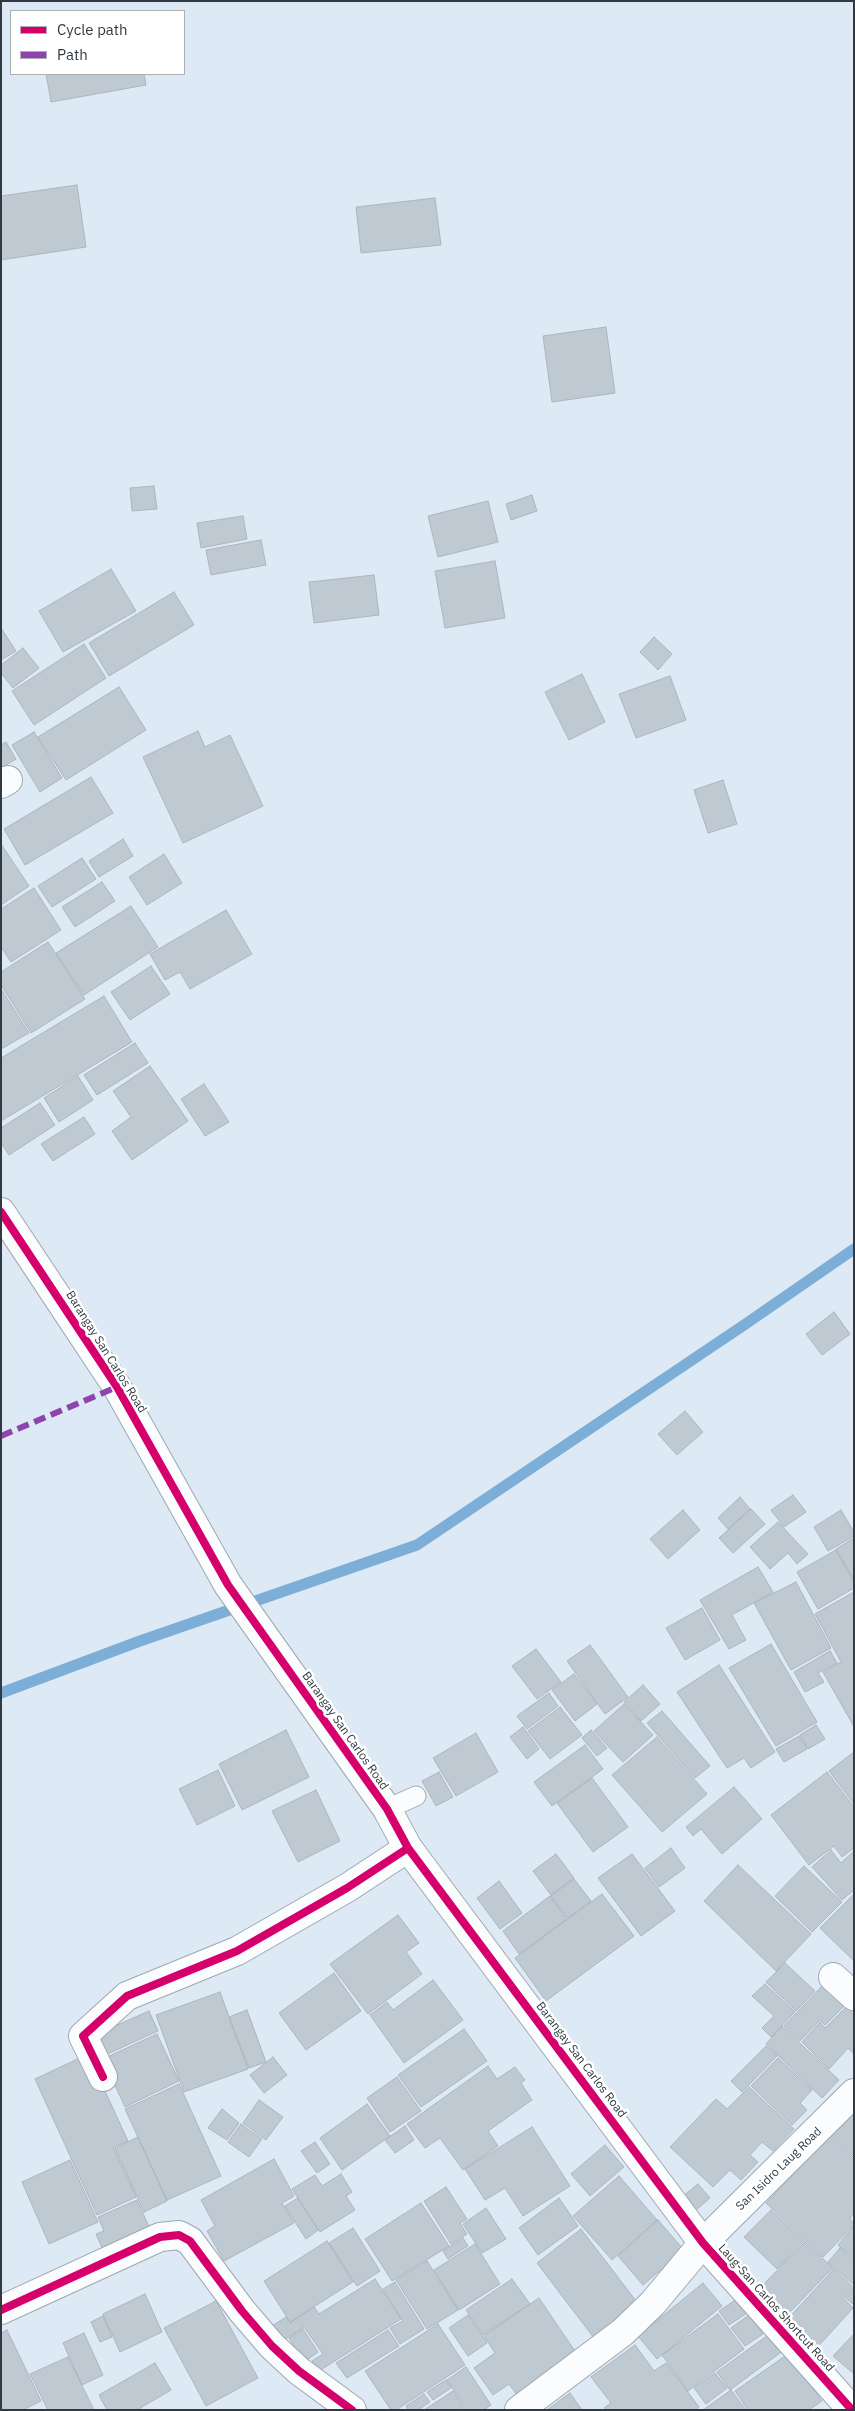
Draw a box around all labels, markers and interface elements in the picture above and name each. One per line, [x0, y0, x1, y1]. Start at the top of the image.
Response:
legend [10, 10, 185, 75]
text: Cycle path [57, 20, 128, 39]
text: Path [57, 45, 88, 64]
street label: Barangay San Carlos Road [63, 1288, 149, 1416]
street label: Barangay San Carlos Road [299, 1669, 391, 1793]
street label: Barangay San Carlos Road [533, 1999, 629, 2121]
street label: San Isidro Laug Road [733, 2124, 825, 2214]
street label: Laug-San Carlos Shortcut Road [715, 2241, 837, 2375]

